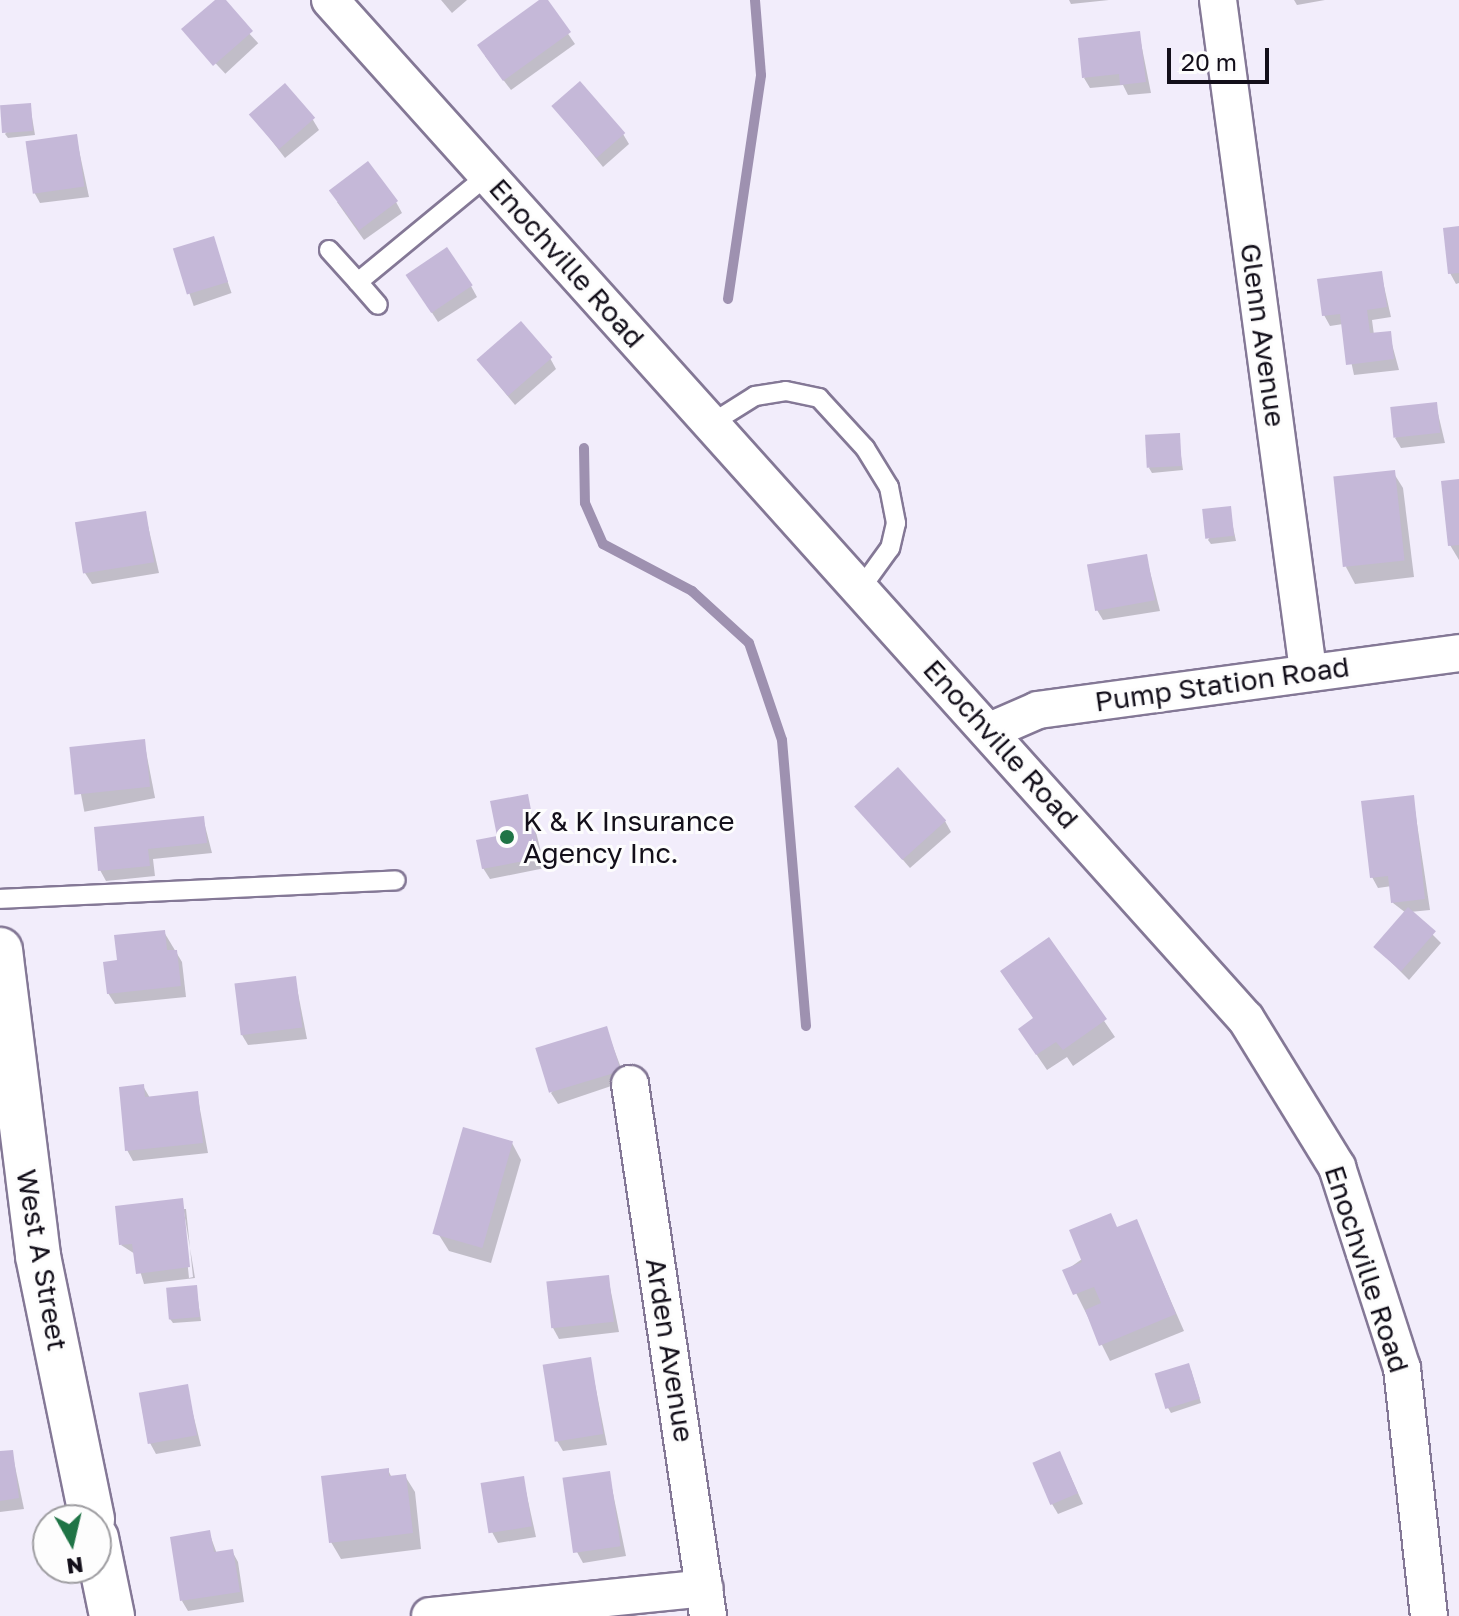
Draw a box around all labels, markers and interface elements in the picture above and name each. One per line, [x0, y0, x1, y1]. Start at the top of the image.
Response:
scale bar [1171, 32, 1273, 82]
text: 20 m [1181, 47, 1237, 76]
street label: Enochville Road [482, 172, 652, 354]
street label: Glenn Avenue [1233, 241, 1293, 429]
street label: Pump Station Road [1093, 650, 1351, 718]
street label: Enochville Road [916, 653, 1086, 835]
place label: K & K Insurance Agency Inc. [523, 804, 734, 870]
marker: K & K Insurance Agency Inc. [498, 828, 516, 846]
street label: Enochville Road [1318, 1161, 1416, 1377]
street label: West A Street [10, 1167, 74, 1353]
street label: Arden Avenue [639, 1256, 701, 1444]
north arrow [32, 1504, 112, 1584]
text: N [65, 1552, 85, 1581]

